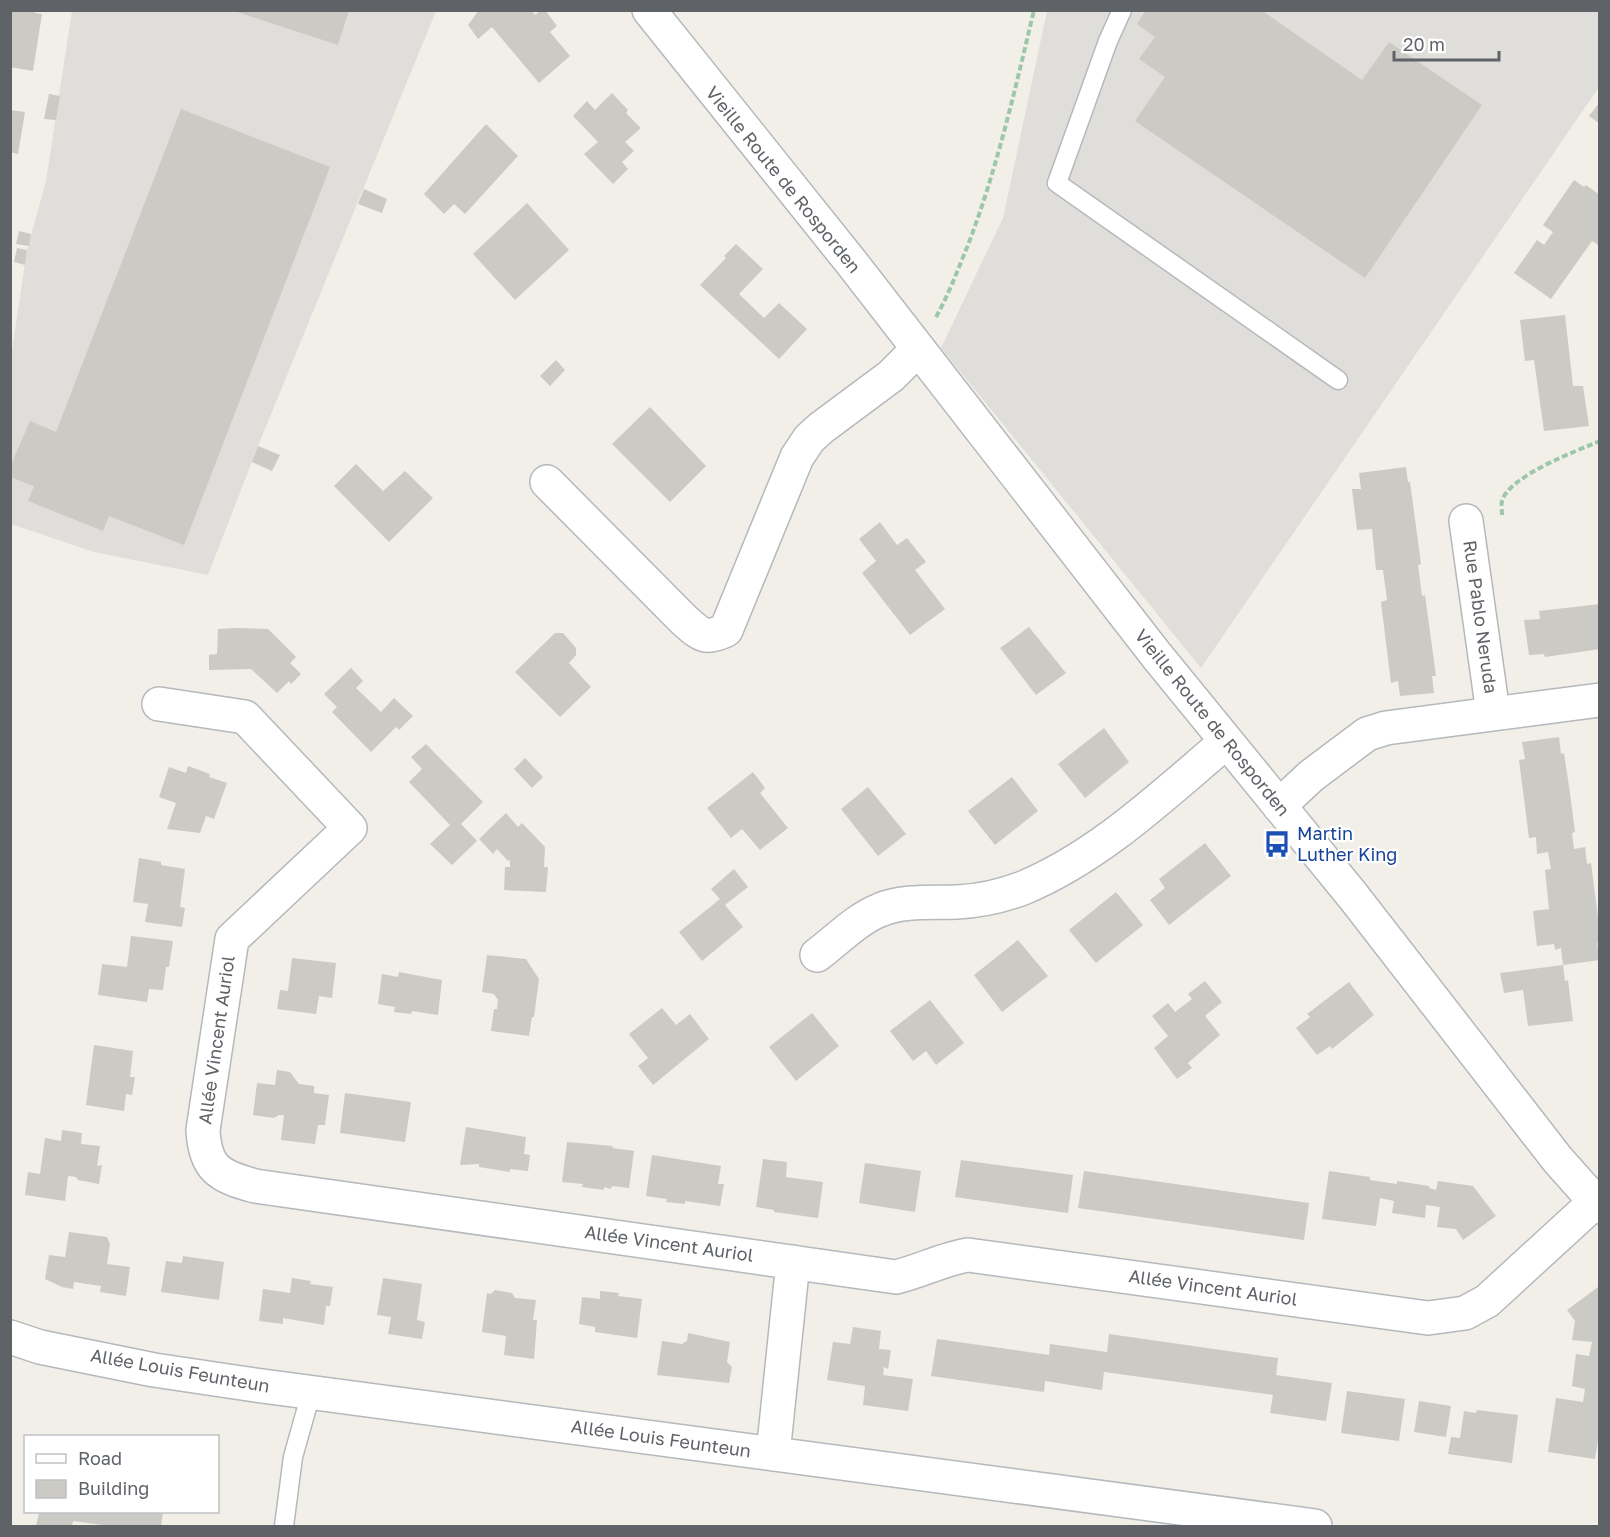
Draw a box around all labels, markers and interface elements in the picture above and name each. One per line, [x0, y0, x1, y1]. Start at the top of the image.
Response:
scale bar [1394, 24, 1499, 62]
text: 20 m [1403, 33, 1445, 55]
street label: Vieille Route de Rosporden [702, 82, 866, 277]
street label: Rue Pablo Neruda [1459, 539, 1503, 695]
street label: Vieille Route de Rosporden [1131, 625, 1295, 820]
place label: Martin Luther King [1297, 822, 1397, 865]
bus stop icon: Martin Luther King [1262, 829, 1292, 859]
street label: Allée Vincent Auriol [193, 954, 239, 1126]
street label: Allée Vincent Auriol [583, 1220, 755, 1266]
street label: Allée Vincent Auriol [1127, 1264, 1299, 1310]
street label: Allée Louis Feunteun [89, 1343, 271, 1397]
street label: Allée Louis Feunteun [570, 1414, 752, 1462]
legend [24, 1435, 219, 1513]
text: Road [78, 1447, 122, 1469]
text: Building [78, 1477, 149, 1499]

